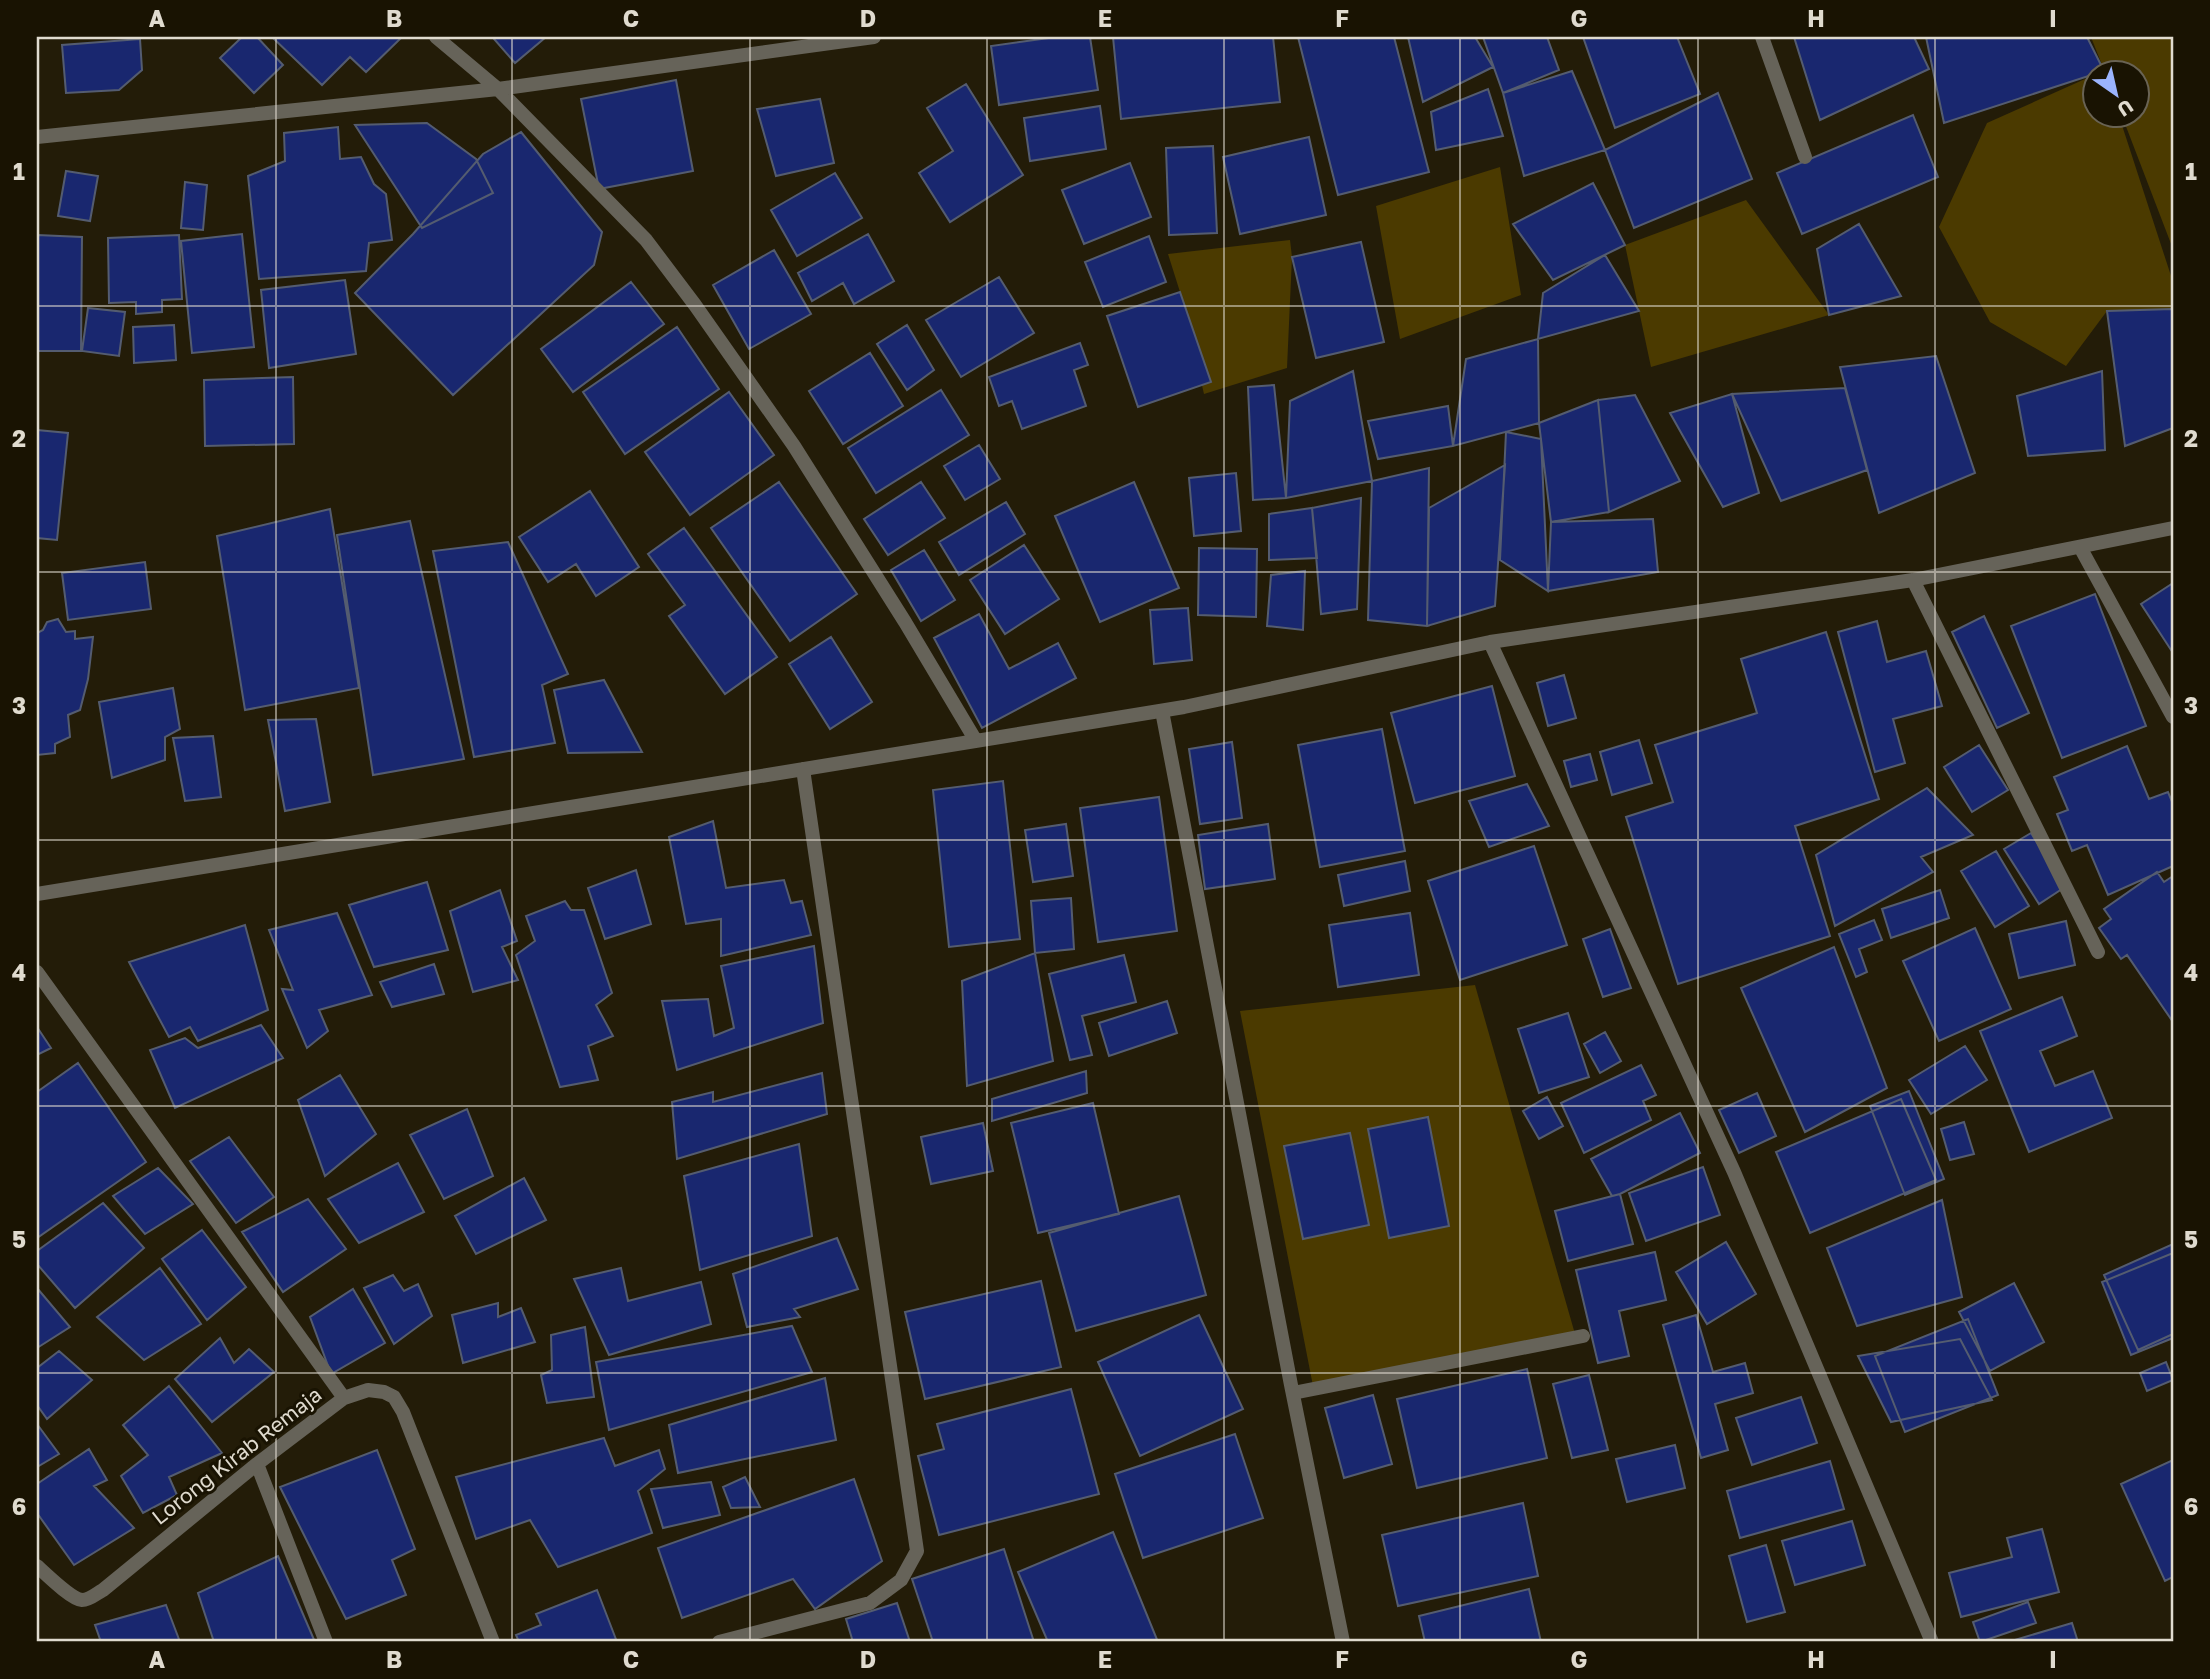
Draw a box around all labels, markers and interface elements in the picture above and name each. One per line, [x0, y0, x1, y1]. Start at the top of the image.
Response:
text: A [149, 4, 166, 32]
text: B [386, 4, 402, 32]
text: C [623, 4, 639, 32]
text: D [860, 4, 876, 32]
text: E [1098, 4, 1112, 32]
text: F [1335, 4, 1349, 32]
text: G [1571, 4, 1587, 32]
text: H [1807, 4, 1825, 32]
text: I [2049, 4, 2057, 32]
north arrow [2080, 60, 2150, 130]
text: U [2114, 95, 2138, 122]
text: 1 [13, 157, 25, 185]
text: 1 [2185, 157, 2197, 185]
text: 2 [12, 424, 26, 452]
text: 2 [2184, 424, 2198, 452]
text: 3 [12, 691, 26, 719]
text: 3 [2184, 691, 2198, 719]
text: 4 [12, 958, 26, 986]
text: 4 [2184, 958, 2198, 986]
text: 5 [12, 1225, 26, 1253]
text: 5 [2184, 1225, 2198, 1253]
street label: Lorong Kirab Remaja [146, 1381, 326, 1530]
text: 6 [12, 1492, 26, 1520]
text: 6 [2184, 1492, 2198, 1520]
text: A [149, 1645, 166, 1673]
text: B [386, 1645, 402, 1673]
text: C [623, 1645, 639, 1673]
text: D [860, 1645, 876, 1673]
text: E [1098, 1645, 1112, 1673]
text: F [1335, 1645, 1349, 1673]
text: G [1571, 1645, 1587, 1673]
text: H [1807, 1645, 1825, 1673]
text: I [2049, 1645, 2057, 1673]

